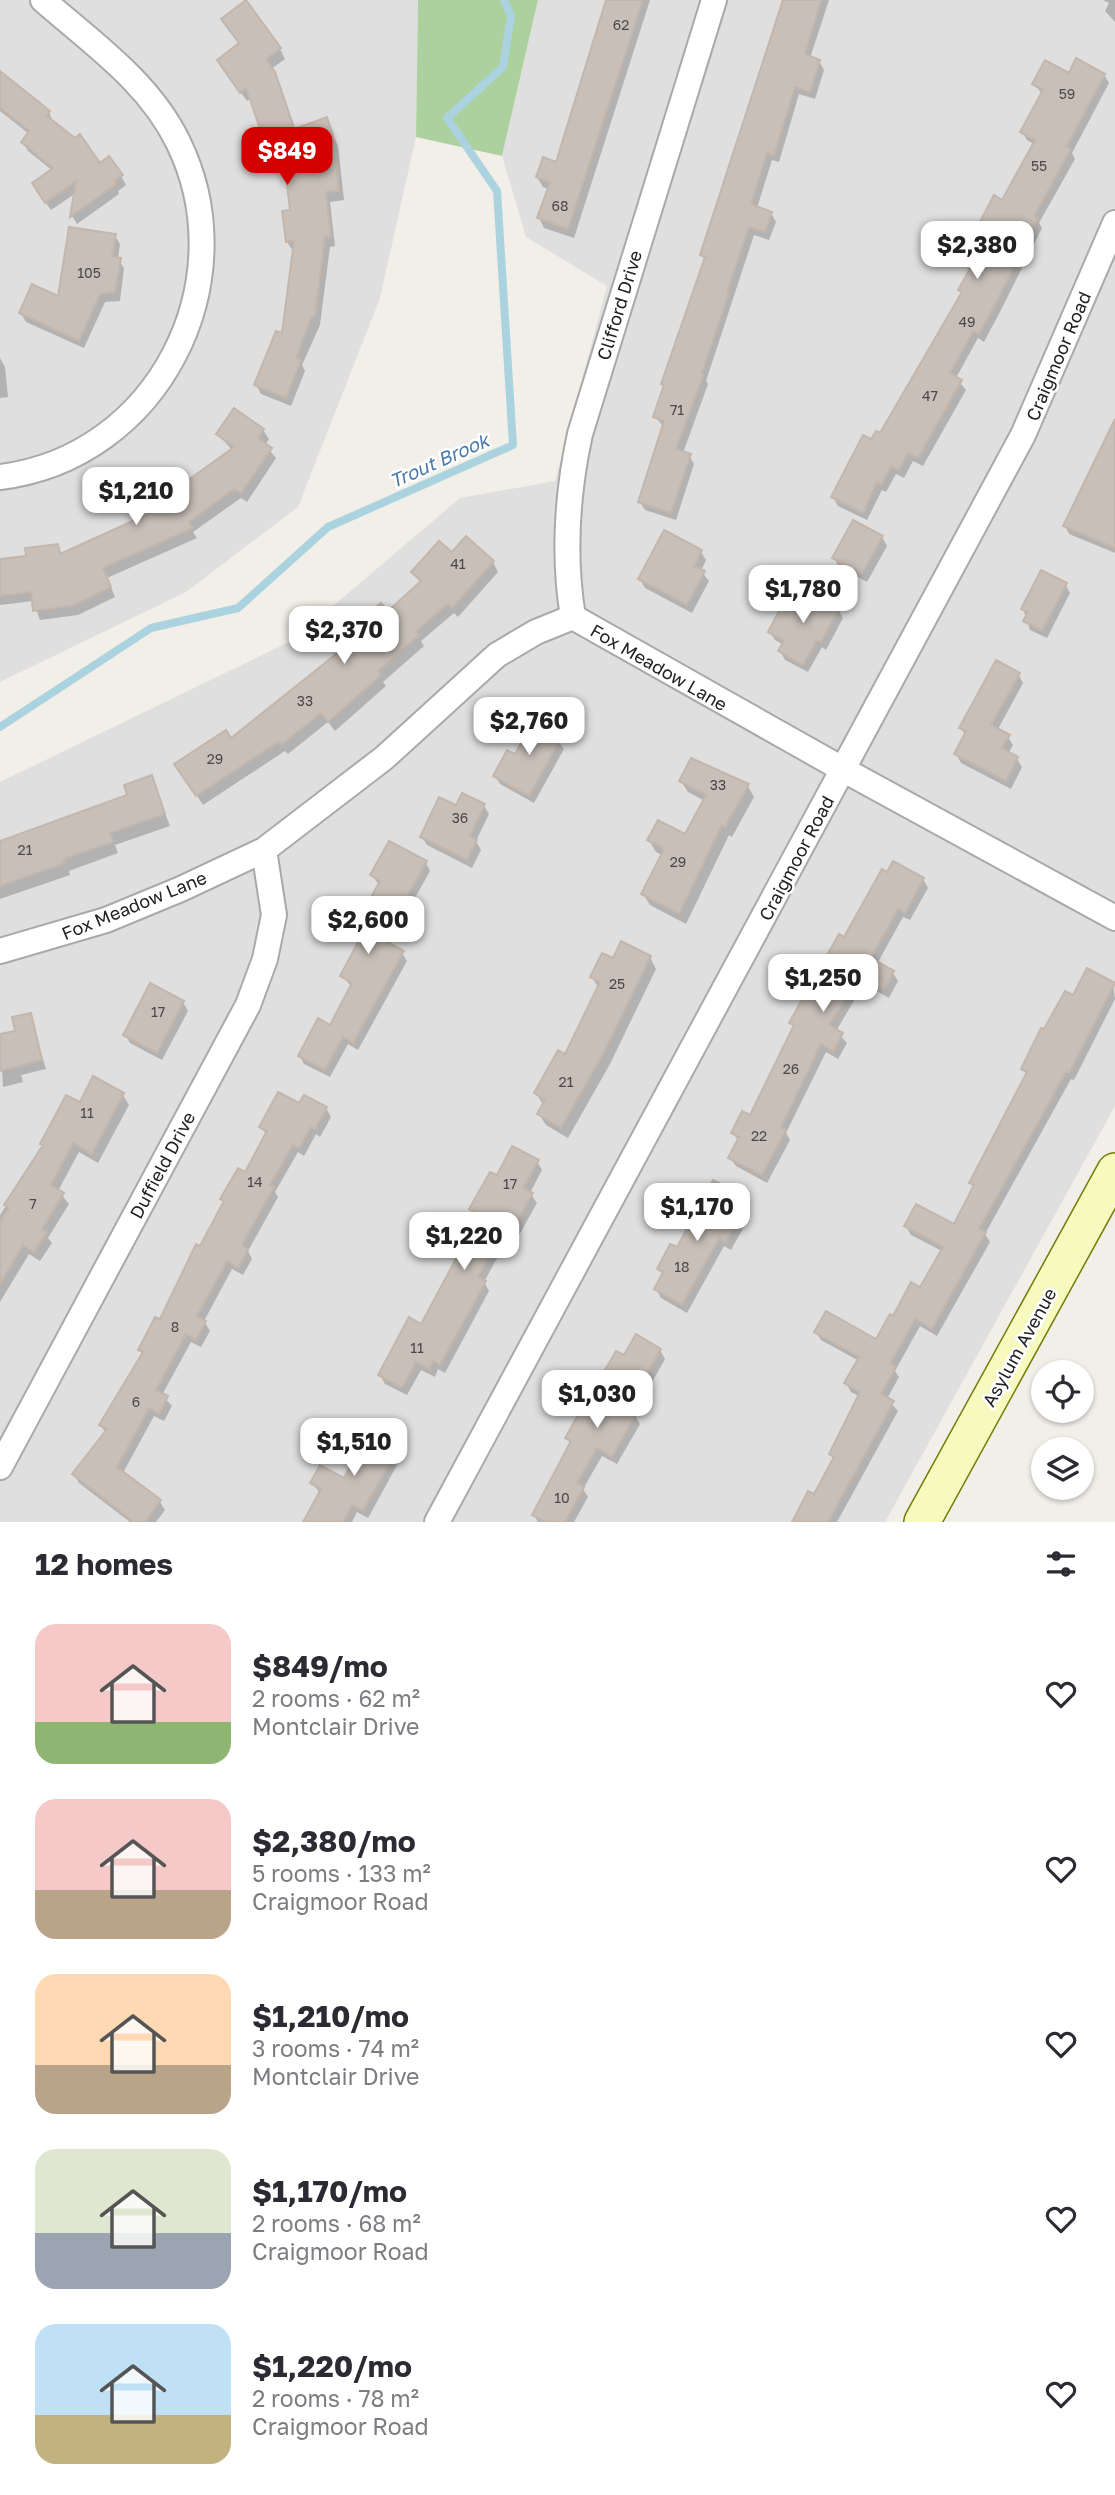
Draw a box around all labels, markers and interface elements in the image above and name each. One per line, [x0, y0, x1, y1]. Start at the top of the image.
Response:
house number: 62 [613, 16, 629, 33]
house number: 59 [1059, 85, 1075, 102]
pin: $849 [246, 128, 328, 187]
text: $849 [257, 136, 317, 164]
house number: 55 [1031, 157, 1047, 174]
house number: 68 [551, 197, 569, 214]
pin: $2,380 [920, 222, 1034, 281]
text: $2,380 [937, 230, 1017, 258]
street label: Clifford Drive [592, 247, 646, 363]
house number: 105 [77, 264, 101, 281]
street label: Craigmoor Road [1021, 288, 1095, 424]
house number: 49 [958, 313, 976, 330]
house number: 47 [922, 387, 938, 404]
house number: 71 [670, 401, 684, 418]
water label: Trout Brook [386, 427, 494, 492]
pin: $1,210 [79, 468, 193, 527]
text: $1,210 [98, 476, 174, 504]
house number: 41 [450, 555, 466, 572]
pin: $1,780 [746, 566, 860, 625]
text: $1,780 [765, 574, 841, 602]
pin: $2,370 [287, 606, 401, 666]
text: $2,370 [305, 615, 383, 643]
street label: Fox Meadow Lane [587, 619, 731, 715]
house number: 33 [297, 692, 313, 709]
pin: $2,760 [472, 698, 586, 757]
text: $2,760 [490, 706, 568, 734]
house number: 29 [207, 750, 223, 767]
house number: 33 [710, 776, 726, 793]
street label: Craigmoor Road [754, 792, 838, 924]
house number: 36 [452, 809, 468, 826]
house number: 21 [18, 841, 33, 858]
house number: 29 [670, 853, 686, 870]
street label: Fox Meadow Lane [58, 866, 210, 944]
pin: $2,600 [311, 897, 425, 956]
text: $2,600 [327, 905, 409, 933]
pin: $1,250 [766, 954, 880, 1014]
text: $1,250 [784, 963, 862, 991]
house number: 25 [609, 975, 625, 992]
house number: 17 [151, 1003, 165, 1020]
house number: 26 [783, 1060, 799, 1077]
house number: 21 [559, 1073, 574, 1090]
house number: 11 [80, 1104, 94, 1121]
street label: Duffield Drive [125, 1108, 199, 1222]
house number: 22 [751, 1127, 767, 1144]
house number: 14 [247, 1173, 263, 1190]
house number: 17 [503, 1175, 517, 1192]
pin: $1,170 [640, 1184, 754, 1243]
text: $1,170 [660, 1192, 734, 1220]
house number: 7 [29, 1195, 37, 1212]
pin: $1,220 [407, 1212, 521, 1272]
text: $1,220 [425, 1221, 503, 1249]
house number: 18 [674, 1258, 690, 1275]
street label: Asylum Avenue [977, 1284, 1061, 1410]
house number: 8 [171, 1318, 179, 1335]
house number: 11 [410, 1339, 424, 1356]
map controls [1031, 1360, 1094, 1500]
button: locate [1031, 1360, 1094, 1423]
pin: $1,030 [540, 1370, 654, 1430]
text: $1,030 [558, 1379, 636, 1407]
house number: 6 [132, 1393, 140, 1410]
pin: $1,510 [297, 1418, 411, 1478]
text: $1,510 [316, 1427, 392, 1455]
button: layers [1031, 1437, 1094, 1500]
house number: 10 [554, 1489, 570, 1506]
icon: filters [1042, 1545, 1080, 1583]
text: 12 homes [35, 1546, 173, 1582]
text: $849/mo [252, 1648, 388, 1684]
icon: home [91, 1652, 175, 1736]
icon: heart [1042, 1675, 1080, 1713]
text: 2 rooms · 62 m² [252, 1684, 420, 1712]
text: Montclair Drive [252, 1712, 419, 1740]
text: $2,380/mo [252, 1823, 416, 1859]
icon: home [91, 1827, 175, 1911]
icon: heart [1042, 1850, 1080, 1888]
text: 5 rooms · 133 m² [252, 1859, 431, 1887]
text: Craigmoor Road [252, 1887, 429, 1915]
text: $1,210/mo [252, 1998, 409, 2034]
icon: home [91, 2002, 175, 2086]
icon: heart [1042, 2025, 1080, 2063]
text: 3 rooms · 74 m² [252, 2034, 419, 2062]
text: Montclair Drive [252, 2062, 419, 2090]
text: $1,170/mo [252, 2173, 407, 2209]
icon: home [91, 2177, 175, 2261]
icon: heart [1042, 2200, 1080, 2238]
text: 2 rooms · 68 m² [252, 2209, 421, 2237]
text: Craigmoor Road [252, 2237, 429, 2265]
text: $1,220/mo [252, 2348, 412, 2384]
icon: home [91, 2352, 175, 2436]
icon: heart [1042, 2375, 1080, 2413]
text: 2 rooms · 78 m² [252, 2384, 419, 2412]
text: Craigmoor Road [252, 2412, 429, 2440]

